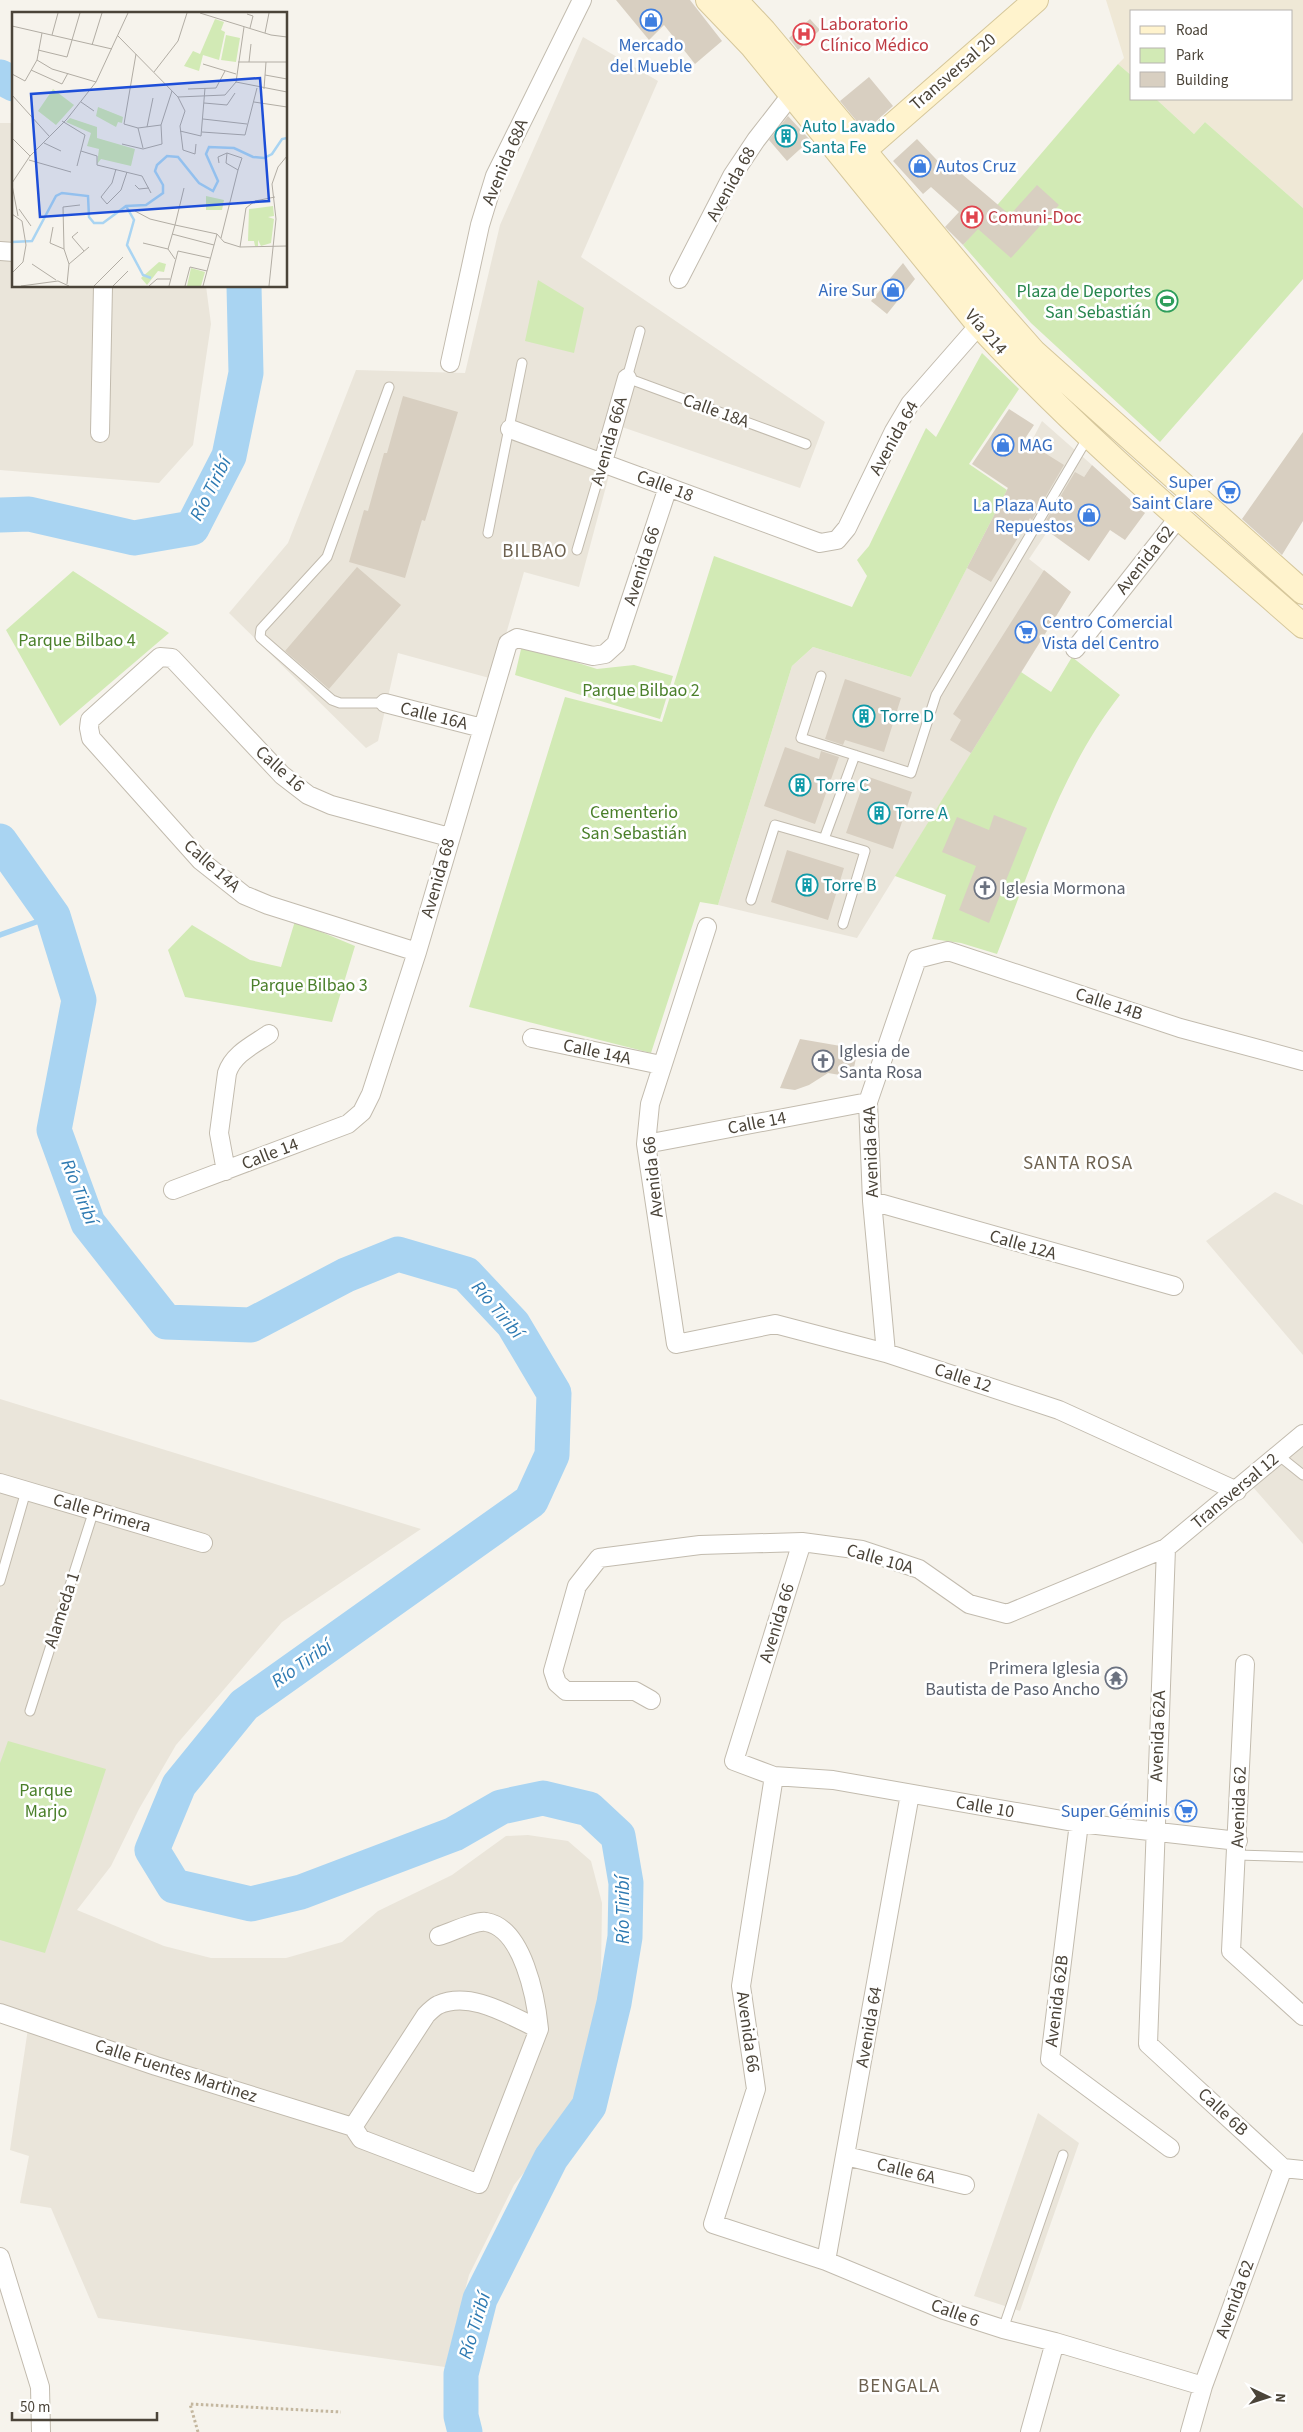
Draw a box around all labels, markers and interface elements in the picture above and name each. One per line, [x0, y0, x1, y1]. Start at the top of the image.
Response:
shop icon: Mercado del Mueble [639, 8, 663, 32]
legend [1130, 10, 1293, 100]
inset map [12, 12, 288, 288]
place label: Laboratorio Clínico Médico [820, 12, 929, 58]
text: Road [1176, 20, 1208, 41]
hospital icon: Laboratorio Clínico Médico [792, 22, 816, 46]
street label: Transversal 20 [904, 27, 1002, 117]
place label: Mercado del Mueble [610, 33, 692, 79]
text: Park [1176, 45, 1205, 66]
text: Building [1176, 70, 1229, 91]
place label: Auto Lavado Santa Fe [802, 114, 895, 160]
street label: Avenida 68A [476, 115, 534, 209]
building icon: Auto Lavado Santa Fe [774, 124, 798, 148]
street label: Avenida 68 [700, 142, 762, 226]
shop icon: Autos Cruz [908, 154, 932, 178]
place label: Autos Cruz [936, 154, 1016, 179]
hospital icon: Comuni-Doc [960, 205, 984, 229]
place label: Comuni-Doc [988, 205, 1082, 230]
place label: Aire Sur [819, 278, 878, 303]
shop icon: Aire Sur [881, 278, 905, 302]
place label: Plaza de Deportes San Sebastián [1016, 279, 1151, 325]
sports icon: Plaza de Deportes San Sebastián [1155, 289, 1179, 313]
street label: Vía 214 [959, 304, 1013, 360]
street label: Calle 18A [679, 387, 753, 435]
street label: Avenida 66A [584, 393, 634, 488]
street label: Avenida 64 [863, 396, 925, 480]
shop icon: MAG [991, 433, 1015, 457]
place label: MAG [1019, 433, 1053, 458]
water label: Río Tiribí [183, 450, 240, 526]
street label: Calle 18 [633, 464, 697, 508]
place label: Super Saint Clare [1131, 470, 1214, 516]
supermarket icon: Super Saint Clare [1217, 480, 1241, 504]
place label: La Plaza Auto Repuestos [973, 493, 1073, 539]
shop icon: La Plaza Auto Repuestos [1077, 503, 1101, 527]
street label: Avenida 62 [1110, 520, 1180, 600]
street label: Avenida 66 [617, 523, 667, 609]
district label: BILBAO [502, 538, 568, 565]
place label: Centro Comercial Vista del Centro [1042, 610, 1173, 656]
supermarket icon: Centro Comercial Vista del Centro [1014, 620, 1038, 644]
park label: Parque Bilbao 4 [18, 628, 136, 653]
park label: Parque Bilbao 2 [582, 678, 700, 703]
street label: Calle 16A [398, 696, 471, 736]
building icon: Torre D [852, 704, 876, 728]
place label: Torre D [880, 704, 934, 729]
street label: Calle 16 [250, 740, 310, 798]
building icon: Torre C [788, 773, 812, 797]
place label: Torre C [816, 773, 869, 798]
park label: Cementerio San Sebastián [581, 800, 687, 846]
building icon: Torre A [867, 801, 891, 825]
place label: Torre A [895, 801, 948, 826]
street label: Calle 14A [178, 834, 246, 898]
street label: Avenida 68 [415, 835, 461, 921]
building icon: Torre B [795, 873, 819, 897]
place label: Torre B [823, 873, 877, 898]
church icon: Iglesia Mormona [973, 876, 997, 900]
place label: Iglesia Mormona [1001, 876, 1126, 901]
park label: Parque Bilbao 3 [250, 973, 368, 998]
street label: Calle 14B [1072, 981, 1146, 1027]
street label: Calle 14A [561, 1033, 633, 1071]
place label: Iglesia de Santa Rosa [839, 1039, 922, 1085]
church icon: Iglesia de Santa Rosa [811, 1049, 835, 1073]
street label: Calle 14 [726, 1105, 788, 1141]
street label: Avenida 64A [857, 1106, 885, 1198]
street label: Calle 14 [238, 1132, 302, 1176]
street label: Avenida 66 [636, 1135, 670, 1219]
district label: SANTA ROSA [1023, 1150, 1133, 1177]
water label: Río Tiribí [54, 1155, 105, 1231]
street label: Calle 12A [987, 1224, 1060, 1267]
water label: Río Tiribí [465, 1275, 531, 1347]
street label: Calle 12 [931, 1357, 995, 1399]
street label: Transversal 12 [1186, 1447, 1284, 1535]
street label: Calle Primera [50, 1487, 154, 1539]
street label: Calle 10A [844, 1538, 917, 1581]
street label: Alameda 1 [38, 1569, 86, 1651]
street label: Avenida 66 [753, 1580, 801, 1666]
water label: Río Tiribí [266, 1632, 340, 1695]
place label: Primera Iglesia Bautista de Paso Ancho [925, 1656, 1100, 1702]
temple icon: Primera Iglesia Bautista de Paso Ancho [1104, 1666, 1128, 1690]
street label: Avenida 62A [1144, 1690, 1172, 1782]
street label: Avenida 62 [1225, 1766, 1253, 1848]
park label: Parque Marjo [19, 1778, 73, 1824]
street label: Calle 10 [954, 1790, 1016, 1824]
place label: Super Géminis [1061, 1799, 1170, 1824]
supermarket icon: Super Géminis [1174, 1799, 1198, 1823]
water label: Río Tiribí [610, 1873, 637, 1944]
street label: Avenida 62B [1039, 1954, 1075, 2048]
street label: Avenida 64 [850, 1985, 888, 2069]
street label: Avenida 66 [730, 1990, 766, 2074]
street label: Calle Fuentes Martìnez [92, 2033, 261, 2109]
street label: Calle 6B [1192, 2082, 1254, 2142]
street label: Calle 6A [874, 2152, 938, 2190]
street label: Avenida 62 [1209, 2256, 1261, 2342]
water label: Río Tiribí [452, 2287, 499, 2363]
street label: Calle 6 [927, 2293, 983, 2333]
north arrow [1243, 2372, 1293, 2422]
district label: BENGALA [858, 2373, 940, 2400]
scale bar [12, 2390, 158, 2422]
text: N [1270, 2392, 1290, 2403]
text: 50 m [20, 2397, 50, 2418]

